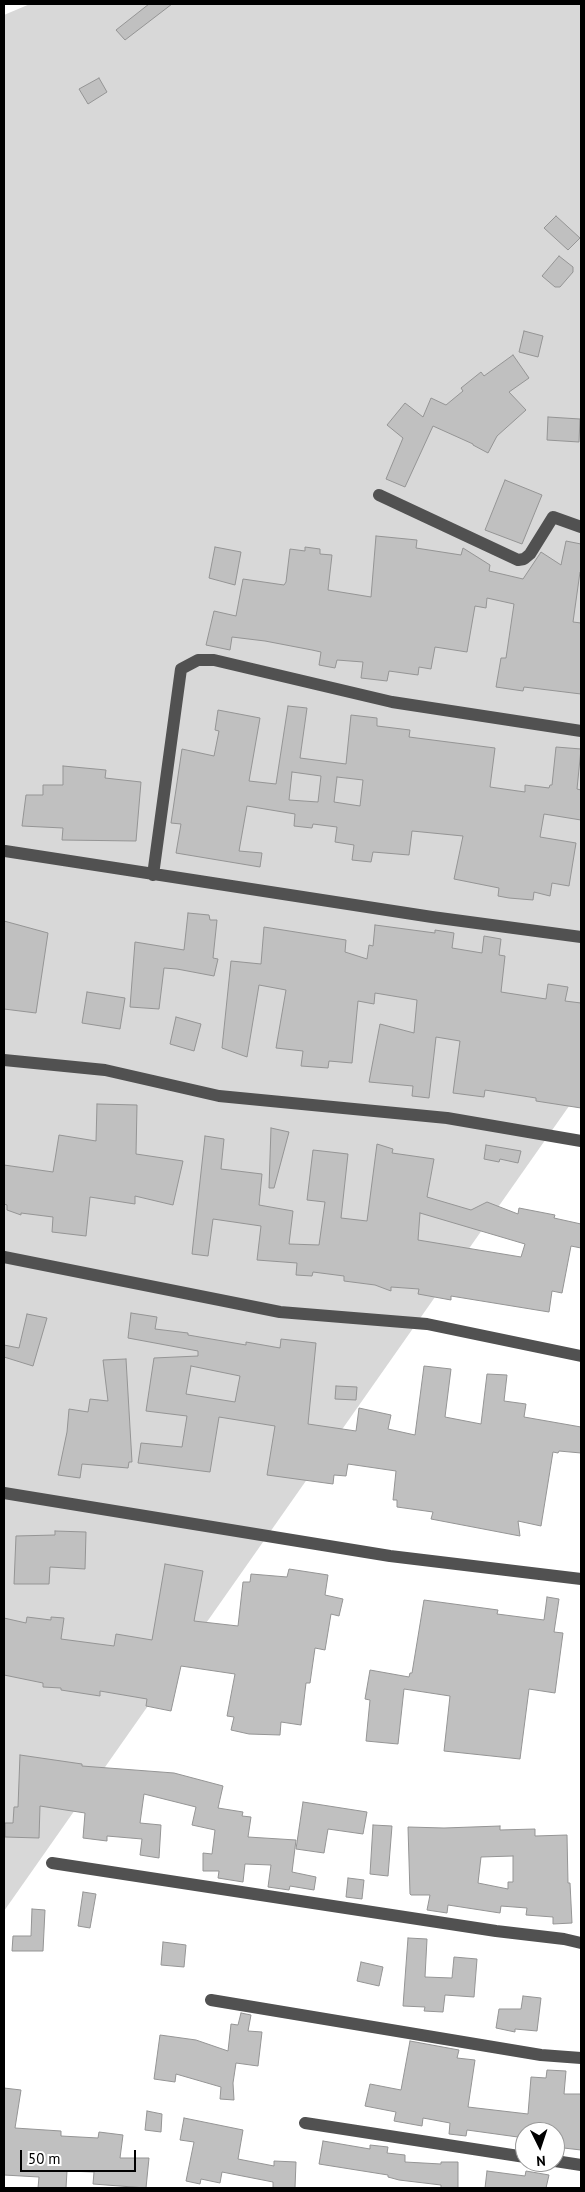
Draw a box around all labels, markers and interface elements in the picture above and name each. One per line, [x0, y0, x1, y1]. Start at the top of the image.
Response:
north arrow [515, 2122, 565, 2172]
scale bar [22, 2140, 139, 2172]
text: 50 m [28, 2149, 61, 2168]
text: N [536, 2152, 546, 2170]

